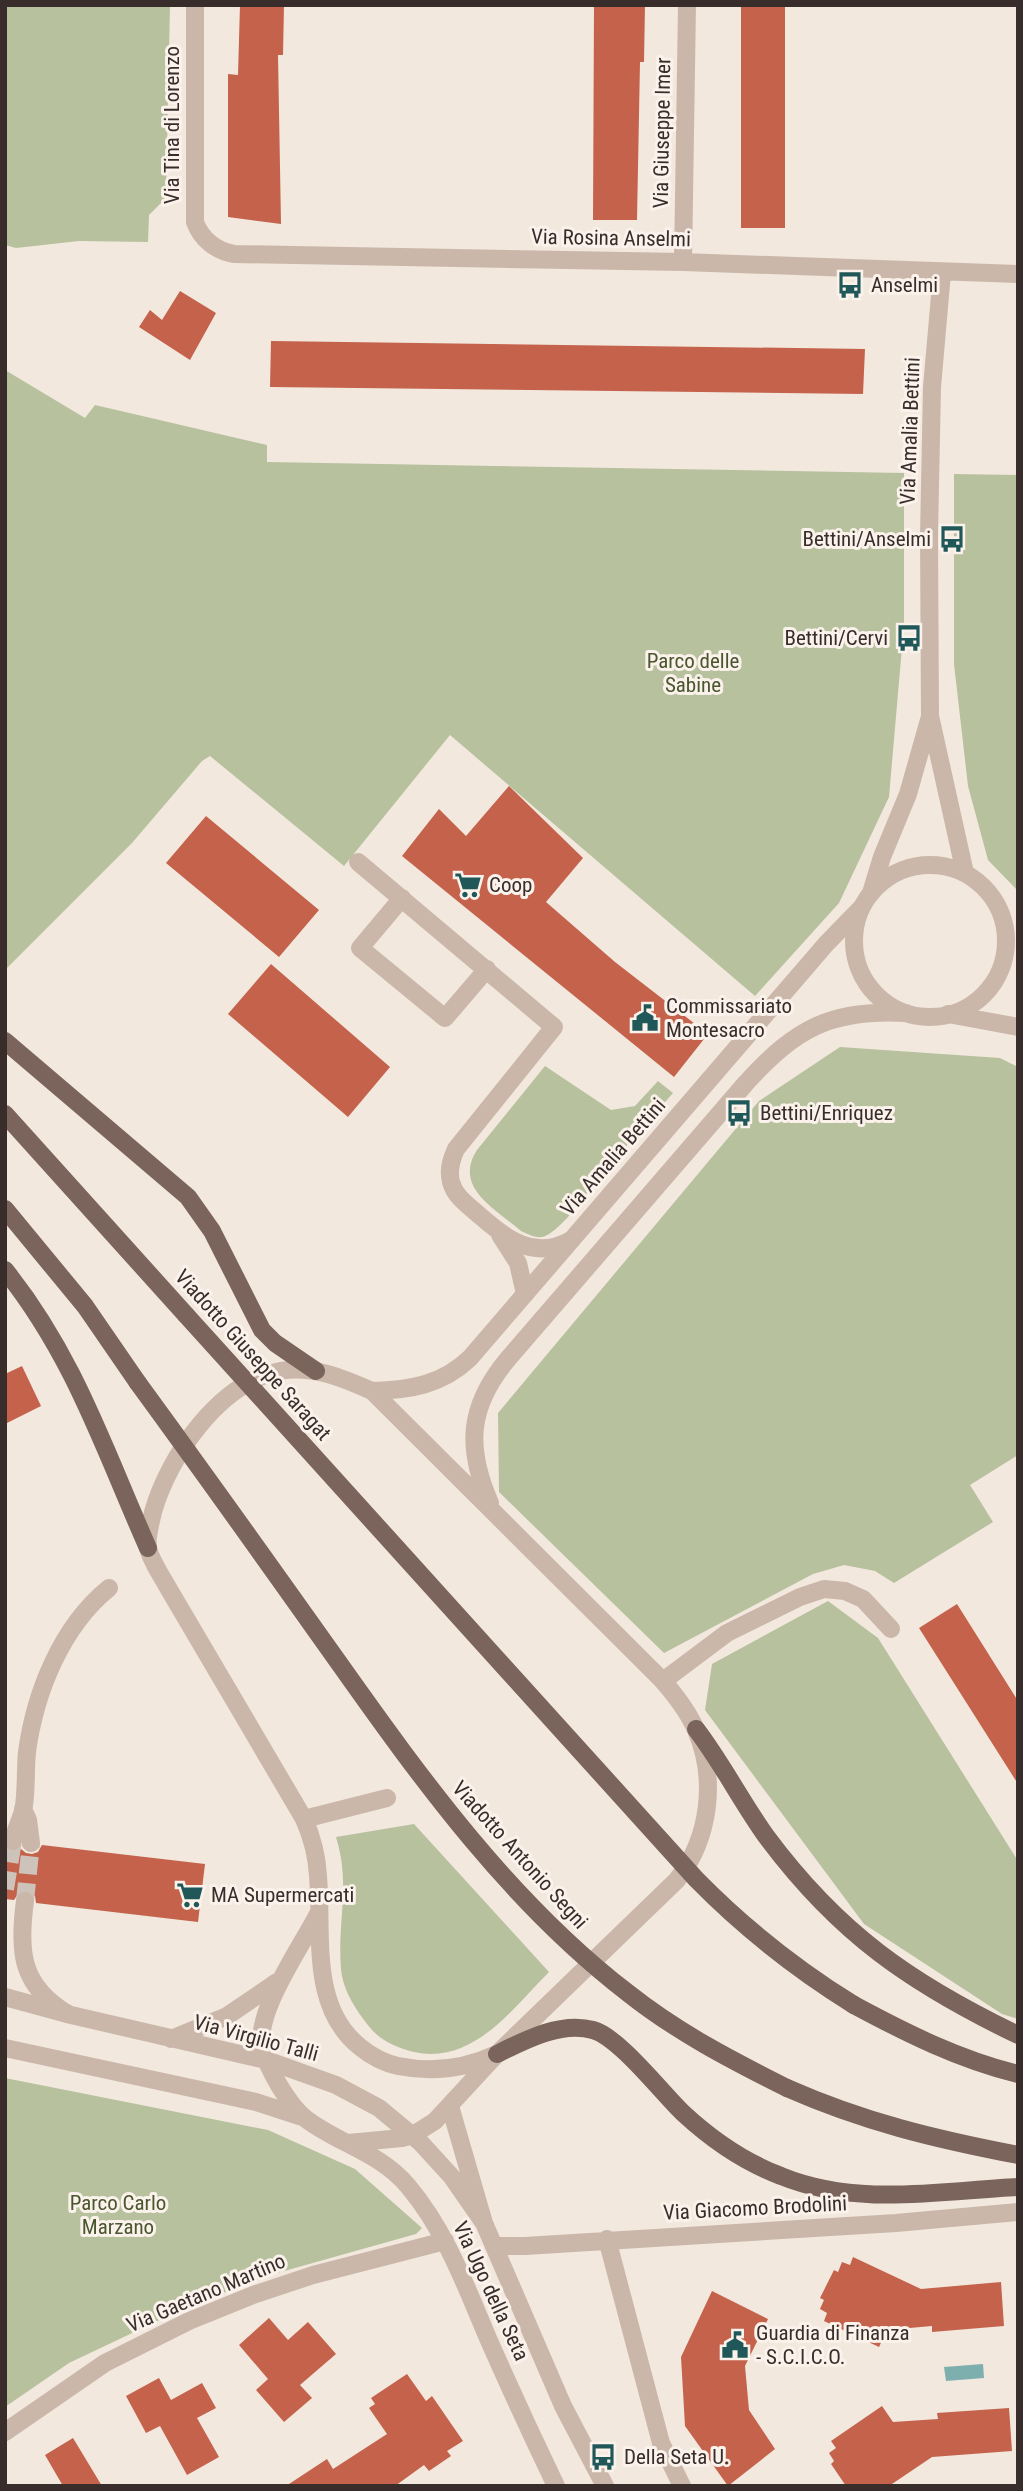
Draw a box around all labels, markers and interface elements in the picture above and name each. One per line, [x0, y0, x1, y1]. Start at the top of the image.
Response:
street label: Via Tina di Lorenzo [160, 46, 184, 204]
street label: Via Giuseppe Imer [649, 57, 675, 209]
street label: Via Rosina Anselmi [531, 225, 691, 251]
bus stop icon: Anselmi [835, 270, 865, 300]
place label: Anselmi [871, 273, 938, 297]
street label: Via Amalia Bettini [895, 357, 925, 505]
bus stop icon: Bettini/Anselmi [937, 524, 967, 554]
place label: Bettini/Anselmi [803, 527, 931, 551]
bus stop icon: Bettini/Cervi [894, 623, 924, 653]
place label: Bettini/Cervi [785, 626, 888, 650]
park label: Parco delle Sabine [647, 649, 739, 697]
supermarket icon: Coop [453, 870, 483, 900]
place label: Coop [489, 873, 532, 897]
place label: Commissariato Montesacro [666, 994, 792, 1042]
public building icon: Commissariato Montesacro [630, 1003, 660, 1033]
street label: Via Amalia Bettini [556, 1093, 670, 1221]
bus stop icon: Bettini/Enriquez [724, 1098, 754, 1128]
place label: Bettini/Enriquez [760, 1101, 893, 1125]
street label: Viadotto Giuseppe Saragat [170, 1265, 336, 1445]
street label: Viadotto Antonio Segni [447, 1776, 593, 1934]
supermarket icon: MA Supermercati [175, 1880, 205, 1910]
place label: MA Supermercati [211, 1883, 354, 1907]
street label: Via Virgilio Talli [191, 2010, 321, 2066]
park label: Parco Carlo Marzano [70, 2191, 166, 2239]
street label: Via Giacomo Brodolini [663, 2191, 847, 2225]
street label: Via Ugo della Seta [448, 2218, 534, 2364]
street label: Via Gaetano Martino [123, 2249, 289, 2337]
place label: Guardia di Finanza - S.C.I.C.O. [756, 2321, 910, 2369]
public building icon: Guardia di Finanza - S.C.I.C.O. [720, 2330, 750, 2360]
bus stop icon: Della Seta U. [588, 2442, 618, 2472]
place label: Della Seta U. [624, 2445, 730, 2469]

